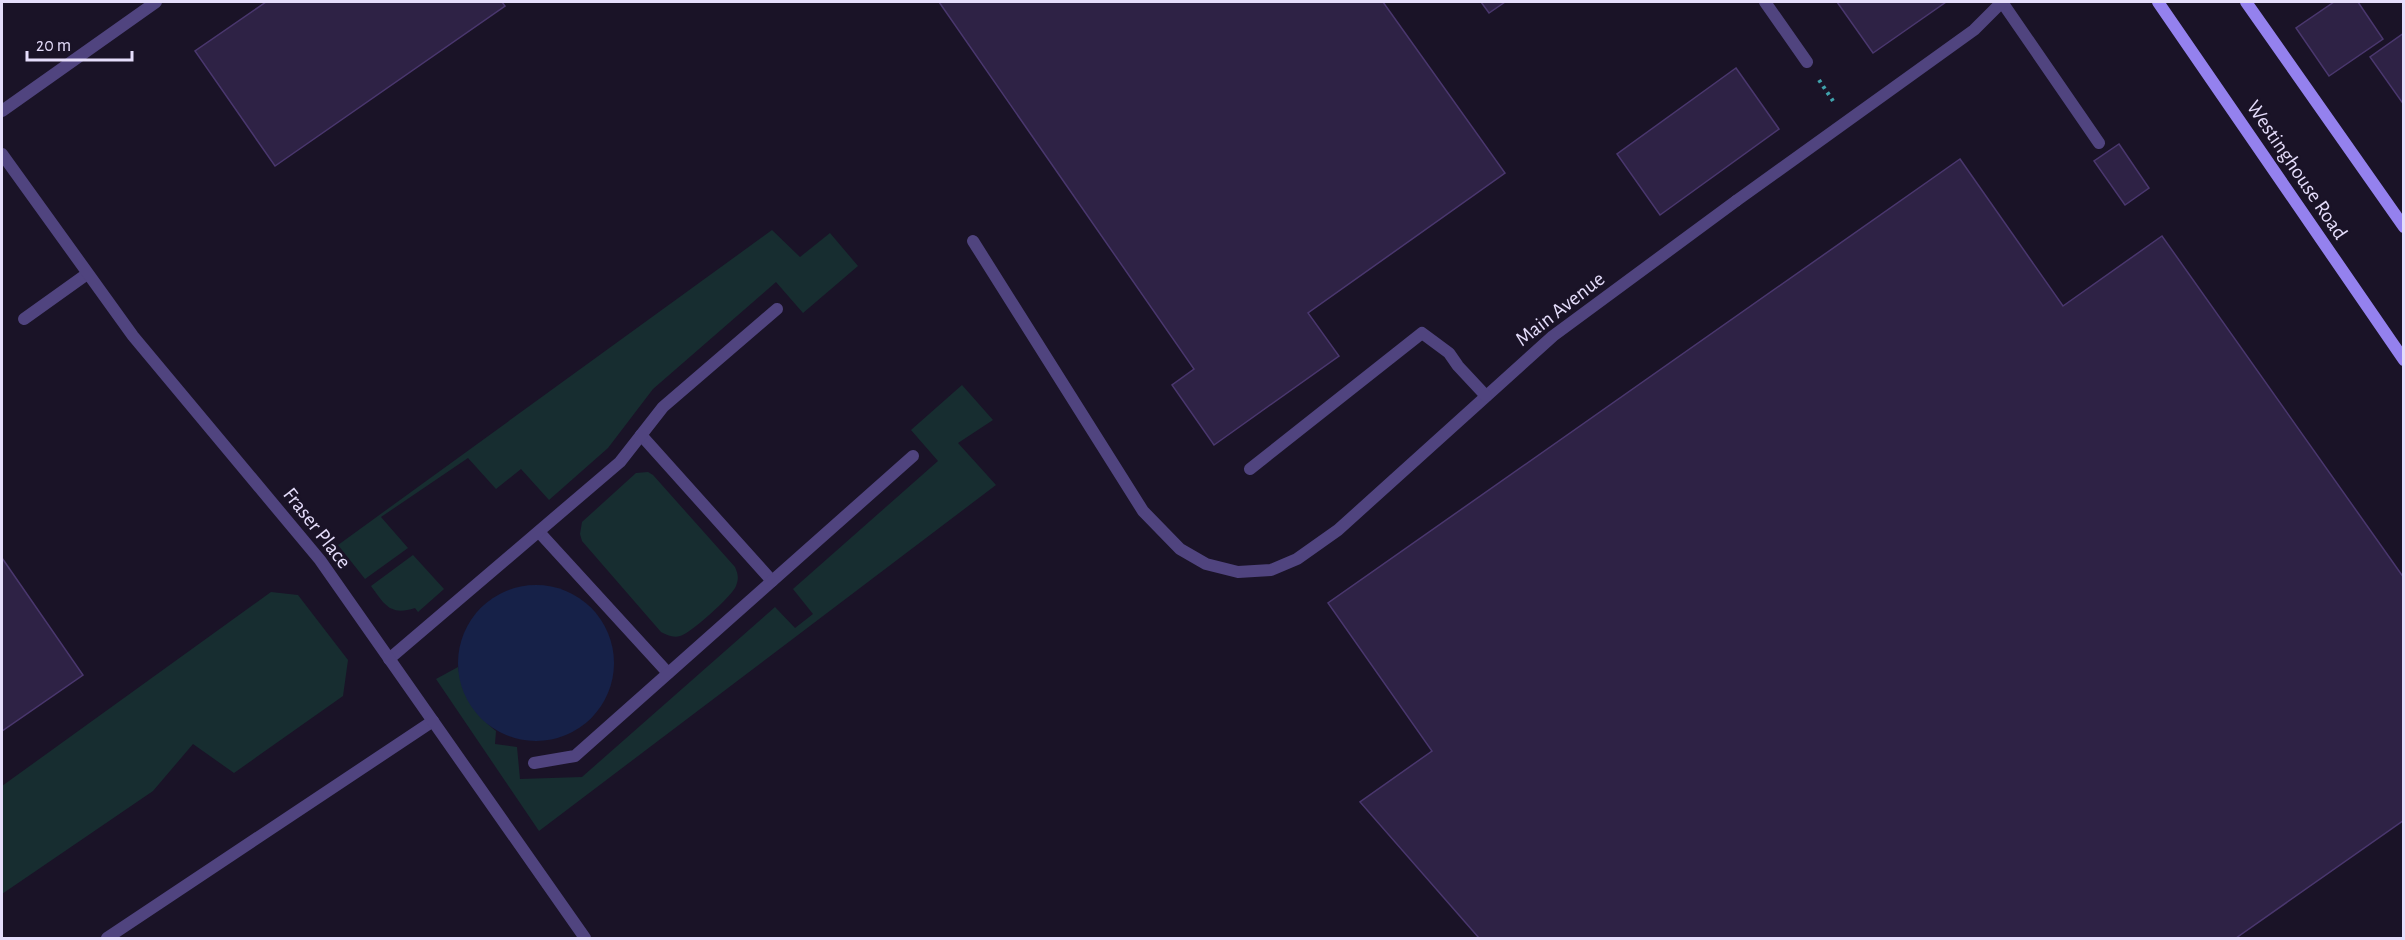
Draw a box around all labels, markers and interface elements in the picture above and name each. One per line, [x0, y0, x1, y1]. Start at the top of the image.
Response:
scale bar [27, 24, 132, 62]
text: 20 m [36, 37, 71, 55]
street label: Westinghouse Road [2243, 97, 2351, 243]
street label: Main Avenue [1512, 268, 1608, 350]
street label: Fraser Place [279, 484, 355, 572]

